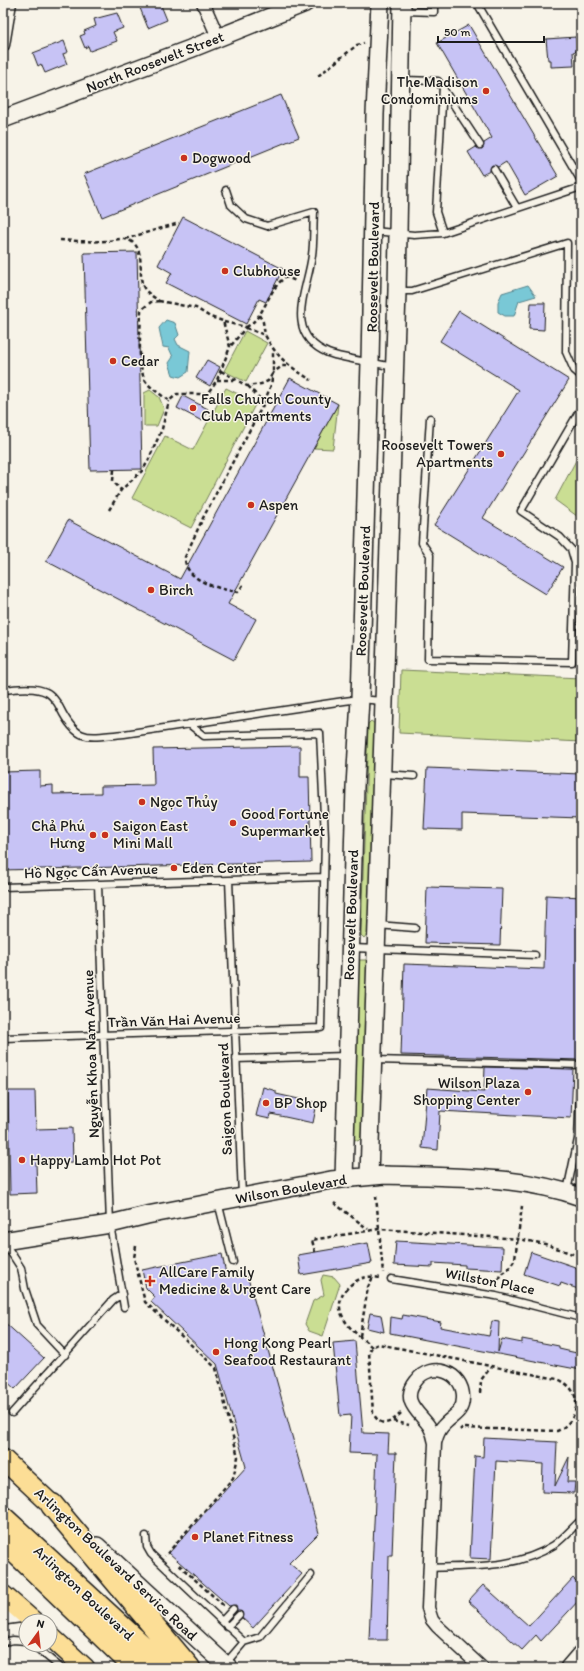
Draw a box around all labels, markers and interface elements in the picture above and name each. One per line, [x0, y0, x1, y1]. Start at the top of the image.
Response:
scale bar [438, 18, 544, 44]
text: 50 m [444, 25, 470, 39]
street label: North Roosevelt Street [83, 27, 227, 97]
place label: The Madison Condominiums [381, 73, 479, 108]
marker: The Madison Condominiums [481, 86, 491, 96]
place label: Dogwood [192, 149, 251, 167]
marker: Dogwood [179, 153, 189, 163]
street label: Roosevelt Boulevard [363, 201, 383, 333]
place label: Clubhouse [233, 262, 301, 280]
marker: Clubhouse [220, 266, 230, 276]
place label: Cedar [121, 352, 159, 370]
marker: Cedar [108, 356, 118, 366]
place label: Falls Church County Club Apartments [201, 390, 331, 425]
marker: Falls Church County Club Apartments [188, 403, 198, 413]
place label: Roosevelt Towers Apartments [381, 436, 493, 471]
marker: Roosevelt Towers Apartments [496, 449, 506, 459]
place label: Aspen [259, 496, 299, 514]
marker: Aspen [246, 500, 256, 510]
street label: Roosevelt Boulevard [352, 525, 374, 657]
place label: Birch [159, 581, 193, 599]
marker: Birch [146, 585, 156, 595]
place label: Ngọc Thủy [150, 793, 217, 811]
marker: Ngọc Thủy [137, 797, 147, 807]
place label: Good Fortune Supermarket [241, 805, 329, 840]
place label: Chả Phú Hưng [31, 817, 85, 852]
place label: Saigon East Mini Mall [113, 817, 189, 852]
marker: Good Fortune Supermarket [228, 818, 238, 828]
marker: Chả Phú Hưng [88, 830, 98, 840]
marker: Saigon East Mini Mall [100, 830, 110, 840]
street label: Roosevelt Boulevard [340, 849, 362, 981]
place label: Eden Center [182, 859, 261, 877]
street label: Hồ Ngọc Cẩn Avenue [24, 860, 158, 882]
marker: Eden Center [169, 863, 179, 873]
street label: Nguyễn Khoa Nam Avenue [79, 969, 103, 1139]
street label: Trần Văn Hai Avenue [107, 1009, 241, 1031]
street label: Saigon Boulevard [214, 1043, 236, 1155]
place label: Wilson Plaza Shopping Center [413, 1074, 520, 1109]
marker: Wilson Plaza Shopping Center [523, 1087, 533, 1097]
place label: BP Shop [274, 1094, 327, 1112]
marker: BP Shop [261, 1098, 271, 1108]
place label: Happy Lamb Hot Pot [30, 1151, 161, 1169]
marker: Happy Lamb Hot Pot [17, 1155, 27, 1165]
street label: Wilson Boulevard [234, 1170, 349, 1208]
place label: AllCare Family Medicine & Urgent Care [159, 1263, 311, 1298]
street label: Willston Place [443, 1263, 537, 1299]
marker: AllCare Family Medicine & Urgent Care [144, 1275, 156, 1287]
place label: Hong Kong Pearl Seafood Restaurant [224, 1334, 352, 1369]
marker: Hong Kong Pearl Seafood Restaurant [211, 1347, 221, 1357]
street label: Arlington Boulevard Service Road [31, 1484, 201, 1644]
place label: Planet Fitness [203, 1528, 294, 1546]
marker: Planet Fitness [190, 1532, 200, 1542]
street label: Arlington Boulevard [30, 1542, 138, 1644]
north arrow [18, 1613, 58, 1653]
text: N [35, 1617, 46, 1631]

